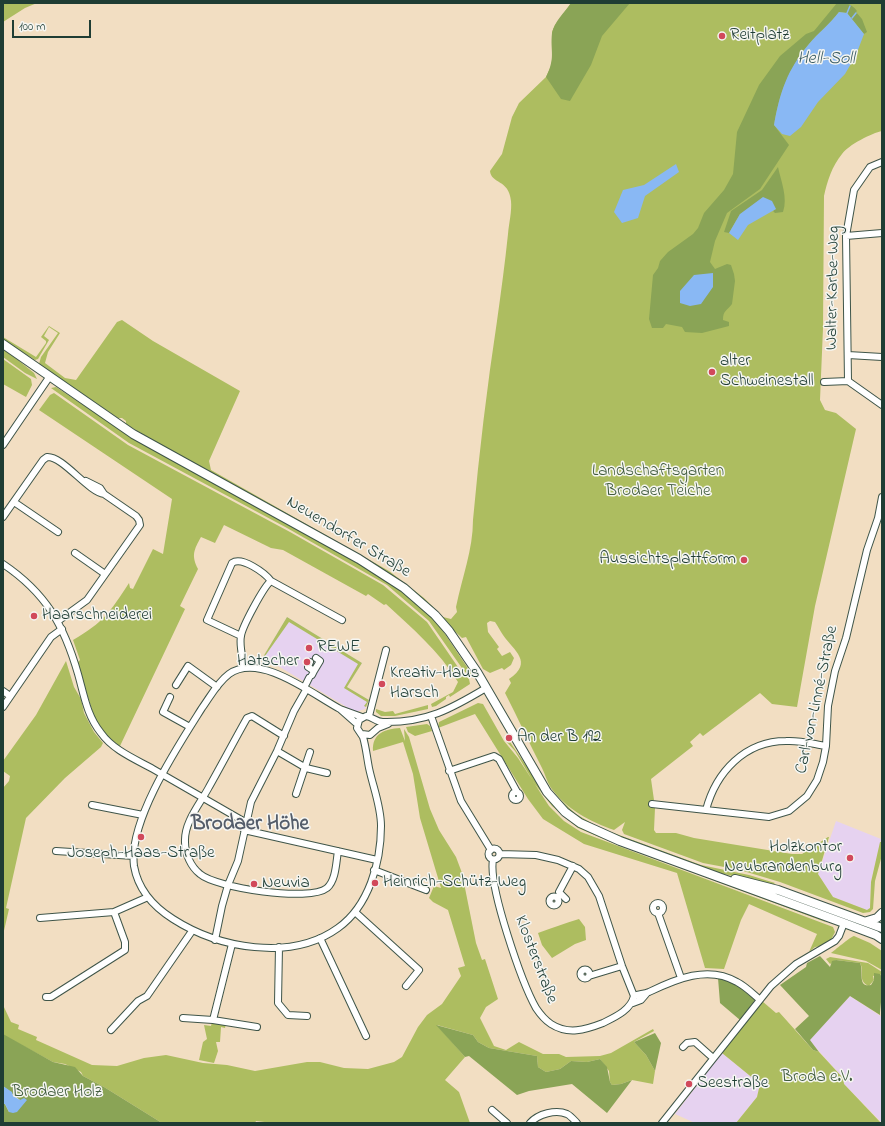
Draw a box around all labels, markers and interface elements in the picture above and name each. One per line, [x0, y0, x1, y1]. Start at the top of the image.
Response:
scale bar [14, 12, 93, 38]
text: 100 m [19, 18, 46, 36]
place label: Reitplatz [730, 26, 789, 46]
marker: Reitplatz [717, 31, 727, 41]
water label: Hell-Soll [797, 49, 855, 71]
street label: Walter-Karbe-Weg [823, 226, 845, 350]
place label: alter Schweinestall [720, 352, 814, 392]
marker: alter Schweinestall [707, 367, 717, 377]
park label: Landschaftsgarten Brodaer Teiche [592, 462, 724, 502]
street label: Neuendorfer Straße [282, 493, 414, 583]
place label: Aussichtsplattform [599, 550, 736, 570]
marker: Aussichtsplattform [739, 555, 749, 565]
place label: Haarschneiderei [42, 606, 152, 626]
marker: Haarschneiderei [29, 611, 39, 621]
street label: Carl-von-Linné-Straße [792, 624, 844, 776]
place label: REWE [317, 638, 360, 658]
marker: REWE [304, 643, 314, 653]
place label: Hatscher [237, 652, 299, 672]
marker: Hatscher [302, 657, 312, 667]
place label: Kreativ-Haus Harsch [390, 664, 479, 704]
marker: Kreativ-Haus Harsch [377, 679, 387, 689]
place label: An der B 192 [517, 728, 601, 748]
marker: An der B 192 [504, 733, 514, 743]
district label: Brodaer Höhe [191, 813, 309, 839]
marker: Joseph-Haas-Straße [136, 832, 146, 842]
place label: Holzkontor Neubrandenburg [724, 838, 842, 878]
place label: Joseph-Haas-Straße [67, 844, 215, 864]
marker: Holzkontor Neubrandenburg [845, 853, 855, 863]
place label: Heinrich-Schütz-Weg [383, 873, 526, 893]
place label: Neuvia [262, 874, 310, 894]
marker: Heinrich-Schütz-Weg [370, 878, 380, 888]
marker: Neuvia [249, 879, 259, 889]
street label: Klosterstraße [509, 913, 561, 1007]
park label: Broda e.V. [781, 1068, 853, 1088]
place label: Seestraße [697, 1074, 768, 1094]
marker: Seestraße [684, 1079, 694, 1089]
park label: Brodaer Holz [12, 1083, 102, 1103]

